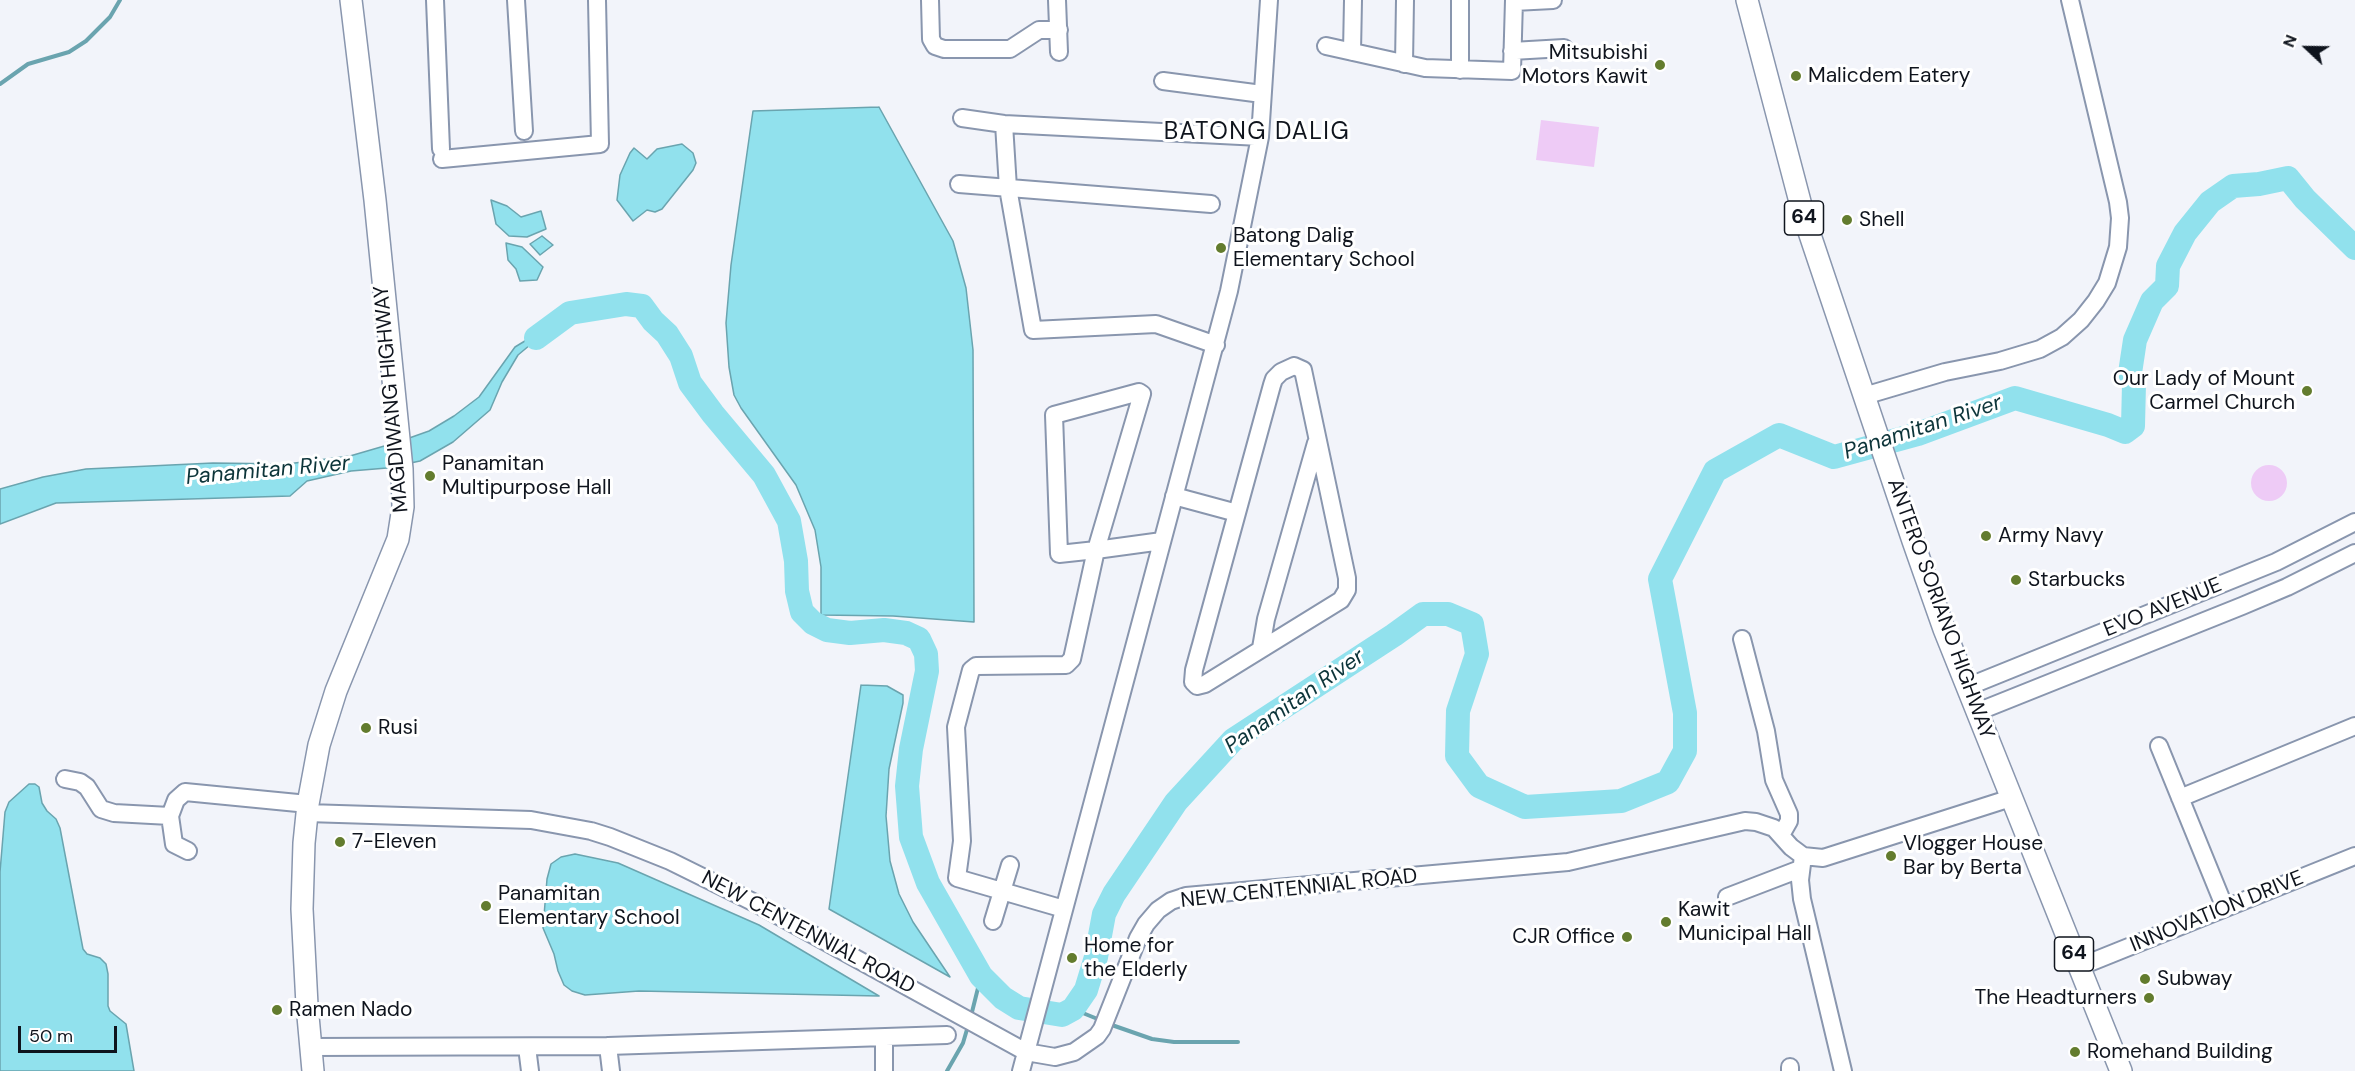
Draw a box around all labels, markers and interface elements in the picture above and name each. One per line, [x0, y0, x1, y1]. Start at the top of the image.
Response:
north arrow [2277, 18, 2337, 78]
text: N [2278, 32, 2302, 50]
place label: Mitsubishi Motors Kawit [1522, 40, 1648, 90]
marker: Mitsubishi Motors Kawit [1653, 58, 1667, 72]
place label: Malicdem Eatery [1808, 63, 1971, 89]
marker: Malicdem Eatery [1789, 69, 1803, 83]
district label: BATONG DALIG [1164, 119, 1350, 147]
road number: 64 [1784, 201, 1824, 235]
place label: Shell [1859, 207, 1905, 233]
marker: Shell [1840, 213, 1854, 227]
place label: Batong Dalig Elementary School [1233, 223, 1415, 273]
marker: Batong Dalig Elementary School [1214, 241, 1228, 255]
street label: MAGDIWANG HIGHWAY [370, 284, 414, 514]
place label: Our Lady of Mount Carmel Church [2113, 366, 2295, 416]
marker: Our Lady of Mount Carmel Church [2300, 384, 2314, 398]
water label: Panamitan River [1841, 390, 2005, 466]
water label: Panamitan River [185, 451, 351, 491]
place label: Panamitan Multipurpose Hall [442, 451, 611, 501]
marker: Panamitan Multipurpose Hall [423, 469, 437, 483]
street label: ANTERO SORIANO HIGHWAY [1881, 475, 1999, 743]
place label: Army Navy [1998, 523, 2104, 549]
marker: Army Navy [1979, 529, 1993, 543]
place label: Starbucks [2028, 567, 2125, 593]
marker: Starbucks [2009, 573, 2023, 587]
street label: EVO AVENUE [2100, 573, 2226, 643]
water label: Panamitan River [1220, 644, 1370, 760]
place label: Rusi [378, 715, 418, 741]
marker: Rusi [359, 721, 373, 735]
place label: 7-Eleven [352, 829, 436, 855]
place label: Vlogger House Bar by Berta [1903, 831, 2043, 881]
marker: 7-Eleven [333, 835, 347, 849]
marker: Vlogger House Bar by Berta [1884, 849, 1898, 863]
street label: NEW CENTENNIAL ROAD [1179, 864, 1419, 914]
street label: NEW CENTENNIAL ROAD [697, 866, 919, 1000]
street label: INNOVATION DRIVE [2127, 866, 2307, 958]
place label: Panamitan Elementary School [498, 881, 680, 931]
place label: Kawit Municipal Hall [1678, 897, 1812, 947]
marker: Panamitan Elementary School [479, 899, 493, 913]
marker: Kawit Municipal Hall [1659, 915, 1673, 929]
place label: CJR Office [1512, 924, 1615, 950]
marker: CJR Office [1620, 930, 1634, 944]
place label: Home for the Elderly [1084, 933, 1188, 983]
road number: 64 [2054, 937, 2094, 971]
marker: Home for the Elderly [1065, 951, 1079, 965]
place label: Subway [2157, 966, 2232, 992]
marker: Subway [2138, 972, 2152, 986]
place label: The Headturners [1974, 985, 2137, 1011]
marker: The Headturners [2142, 991, 2156, 1005]
place label: Ramen Nado [289, 997, 412, 1023]
marker: Ramen Nado [270, 1003, 284, 1017]
scale bar [21, 1014, 120, 1052]
text: 50 m [29, 1024, 73, 1048]
place label: Romehand Building [2087, 1039, 2273, 1065]
marker: Romehand Building [2068, 1045, 2082, 1059]

